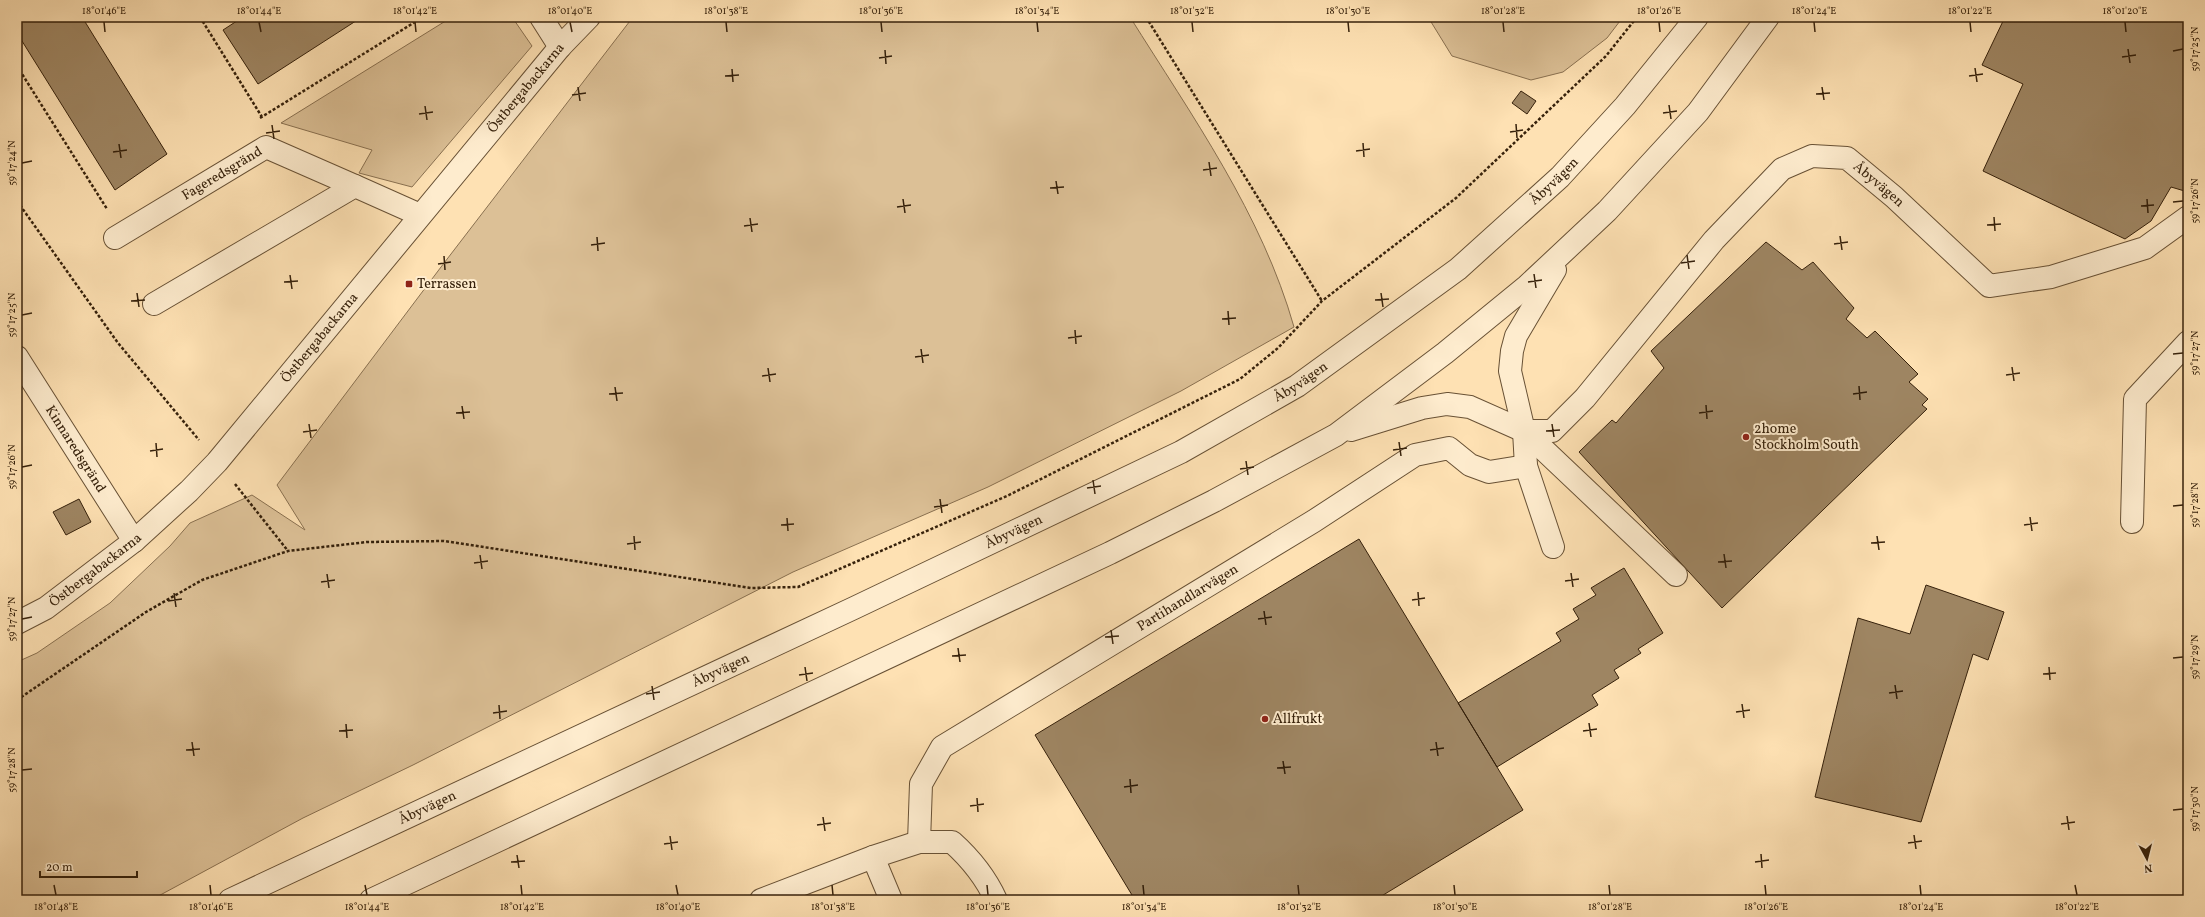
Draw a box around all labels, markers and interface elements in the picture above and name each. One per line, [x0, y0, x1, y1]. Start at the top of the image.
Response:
text: 18°01'46"E [82, 4, 126, 18]
text: 18°01'44"E [237, 4, 281, 18]
text: 18°01'42"E [393, 4, 437, 18]
text: 18°01'40"E [548, 4, 592, 18]
text: 18°01'38"E [704, 4, 748, 18]
text: 18°01'36"E [859, 4, 903, 18]
text: 18°01'34"E [1015, 4, 1059, 18]
text: 18°01'32"E [1170, 4, 1214, 18]
text: 18°01'30"E [1326, 4, 1370, 18]
text: 18°01'28"E [1481, 4, 1525, 18]
text: 18°01'26"E [1637, 4, 1681, 18]
text: 18°01'24"E [1792, 4, 1836, 18]
text: 18°01'22"E [1948, 4, 1992, 18]
text: 18°01'20"E [2103, 4, 2147, 18]
text: 59°17'25"N [2188, 26, 2202, 71]
street label: Östbergabackarna [483, 39, 569, 137]
text: 59°17'24"N [5, 140, 19, 186]
street label: Fageredsgränd [178, 142, 266, 205]
street label: Åbyvägen [1526, 153, 1583, 209]
street label: Åbyvägen [1849, 157, 1909, 211]
text: 59°17'26"N [2188, 178, 2202, 224]
place label: Terrassen [417, 275, 477, 294]
marker: Terrassen [404, 279, 414, 289]
street label: Östbergabackarna [277, 289, 363, 387]
text: 59°17'25"N [5, 292, 19, 337]
text: 59°17'27"N [2188, 330, 2202, 375]
street label: Åbyvägen [1270, 357, 1332, 407]
street label: Kinnaredsgränd [41, 402, 110, 496]
place label: 2home Stockholm South [1754, 420, 1859, 455]
marker: 2home Stockholm South [1741, 432, 1751, 442]
text: 59°17'26"N [5, 444, 19, 490]
text: 59°17'28"N [2188, 482, 2202, 528]
street label: Åbyvägen [982, 510, 1046, 554]
street label: Östbergabackarna [45, 529, 146, 612]
street label: Partihandlarvägen [1133, 560, 1242, 636]
text: 59°17'27"N [5, 596, 19, 641]
text: 59°17'29"N [2188, 634, 2202, 680]
street label: Åbyvägen [689, 649, 753, 692]
place label: Allfrukt [1273, 710, 1322, 729]
marker: Allfrukt [1260, 714, 1270, 724]
text: 59°17'28"N [5, 747, 19, 793]
street label: Åbyvägen [396, 786, 459, 829]
text: 59°17'30"N [2188, 786, 2202, 832]
north arrow [2127, 839, 2167, 879]
scale bar [40, 853, 137, 879]
text: 20 m [46, 860, 73, 876]
text: N [2143, 860, 2153, 875]
text: 18°01'48"E [34, 900, 78, 914]
text: 18°01'46"E [189, 900, 233, 914]
text: 18°01'44"E [345, 900, 389, 914]
text: 18°01'42"E [500, 900, 544, 914]
text: 18°01'40"E [656, 900, 700, 914]
text: 18°01'38"E [811, 900, 855, 914]
text: 18°01'36"E [966, 900, 1010, 914]
text: 18°01'34"E [1122, 900, 1166, 914]
text: 18°01'32"E [1277, 900, 1321, 914]
text: 18°01'30"E [1433, 900, 1477, 914]
text: 18°01'28"E [1588, 900, 1632, 914]
text: 18°01'26"E [1744, 900, 1788, 914]
text: 18°01'24"E [1899, 900, 1943, 914]
text: 18°01'22"E [2055, 900, 2099, 914]

